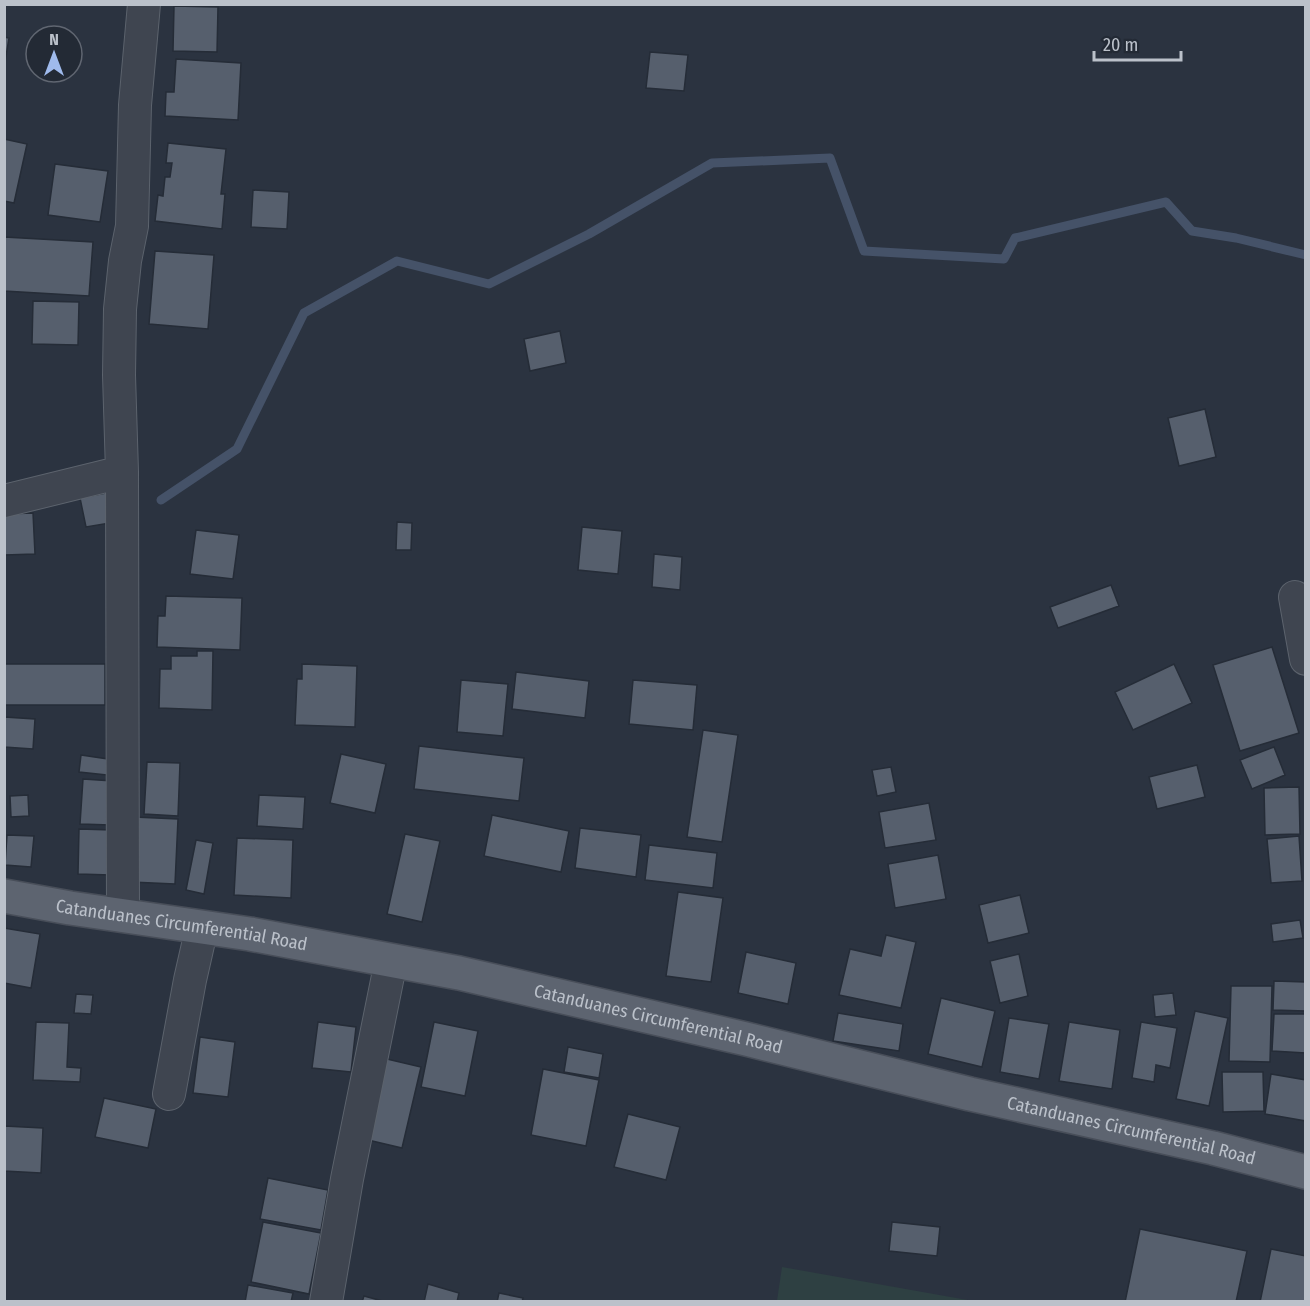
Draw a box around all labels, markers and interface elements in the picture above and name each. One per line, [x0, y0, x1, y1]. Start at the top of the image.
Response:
north arrow [24, 24, 84, 84]
scale bar [1094, 24, 1181, 62]
text: N [49, 30, 59, 49]
text: 20 m [1103, 34, 1138, 56]
street label: Catanduanes Circumferential Road [54, 895, 309, 955]
street label: Catanduanes Circumferential Road [532, 980, 785, 1059]
street label: Catanduanes Circumferential Road [1005, 1092, 1258, 1170]

